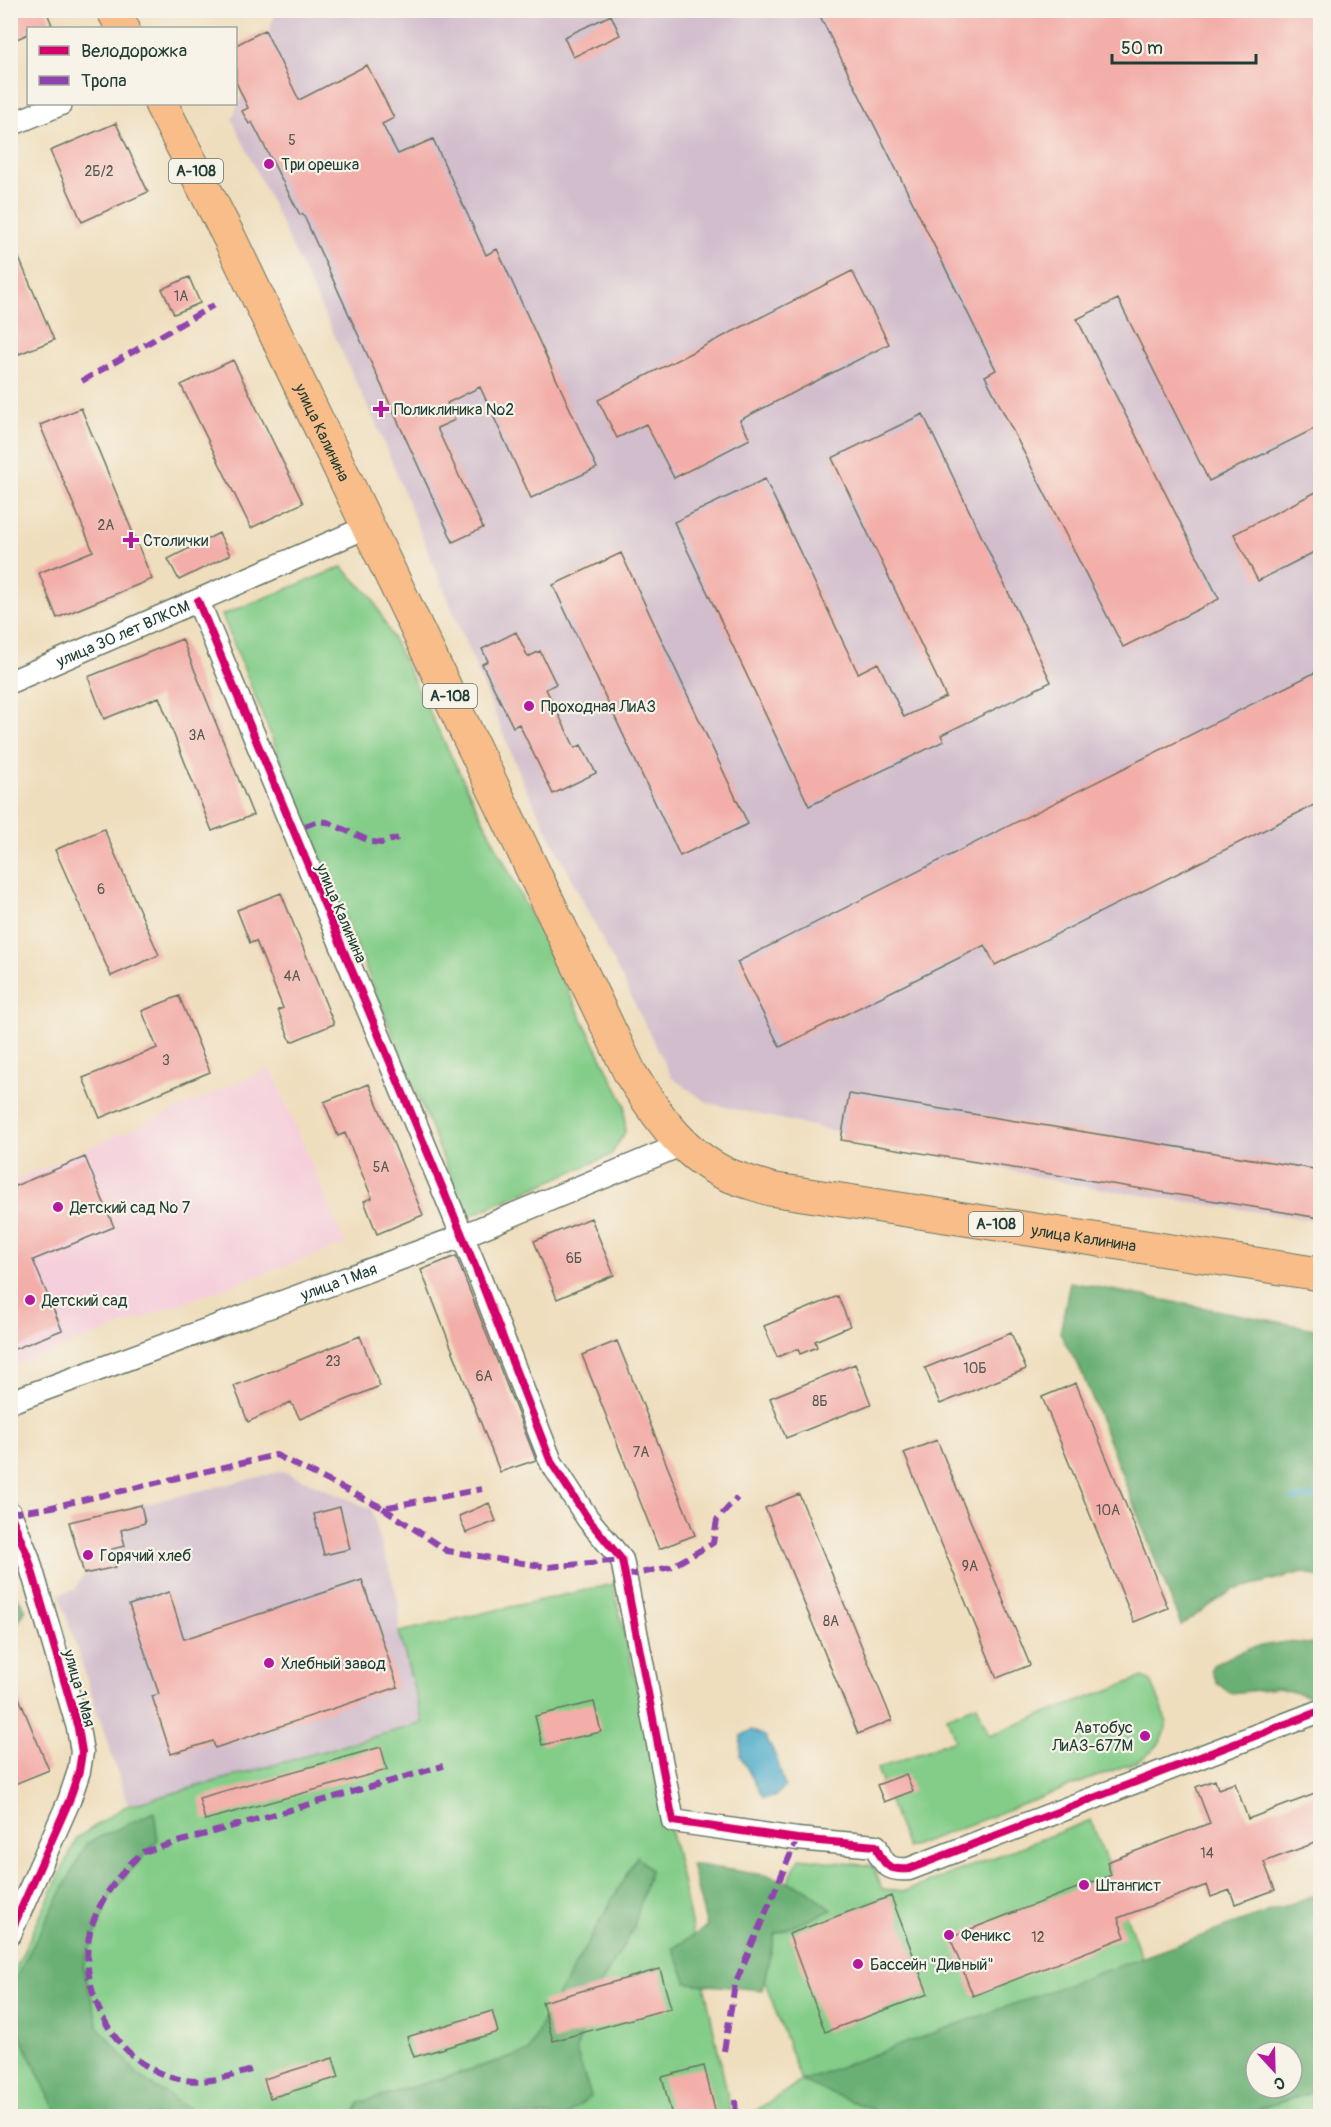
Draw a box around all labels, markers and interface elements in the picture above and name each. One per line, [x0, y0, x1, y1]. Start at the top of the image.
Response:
legend [27, 27, 237, 105]
scale bar [1112, 27, 1256, 65]
text: 50 m [1121, 37, 1163, 60]
text: Велодорожка [81, 40, 187, 63]
text: Тропа [81, 70, 127, 93]
house number: 5 [288, 132, 296, 149]
place label: Три орешка [281, 155, 359, 175]
marker: Три орешка [262, 157, 276, 171]
road number: А-108 [169, 159, 223, 183]
house number: 2Б/2 [84, 163, 114, 180]
house number: 1А [174, 288, 188, 305]
street label: улица Калинина [289, 380, 354, 485]
marker: Поликлиника №2 [372, 400, 390, 418]
place label: Поликлиника №2 [394, 400, 514, 420]
house number: 2А [98, 517, 114, 534]
place label: Столички [143, 531, 208, 551]
marker: Столички [124, 533, 138, 547]
street label: улица 30 лет ВЛКСМ [52, 596, 193, 672]
road number: А-108 [423, 684, 477, 708]
place label: Проходная ЛиАЗ [541, 697, 656, 717]
marker: Проходная ЛиАЗ [522, 699, 536, 713]
house number: 3А [189, 727, 205, 744]
street label: улица Калинина [311, 860, 371, 966]
house number: 6 [97, 881, 105, 898]
house number: 4А [283, 968, 301, 985]
house number: 3 [162, 1052, 170, 1069]
house number: 5А [373, 1159, 389, 1176]
place label: Детский сад № 7 [69, 1198, 191, 1218]
marker: Детский сад № 7 [51, 1200, 65, 1214]
road number: А-108 [969, 1212, 1023, 1236]
street label: улица Калинина [1029, 1220, 1138, 1256]
house number: 6Б [566, 1250, 582, 1267]
street label: улица 1 Мая [297, 1259, 380, 1306]
place label: Детский сад [41, 1291, 128, 1311]
marker: Детский сад [23, 1293, 37, 1307]
house number: 23 [325, 1353, 341, 1370]
house number: 10Б [963, 1360, 987, 1377]
house number: 6А [475, 1368, 493, 1385]
house number: 8Б [812, 1393, 828, 1410]
house number: 7А [633, 1444, 649, 1461]
house number: 10А [1096, 1502, 1120, 1519]
place label: Горячий хлеб [100, 1546, 191, 1566]
marker: Горячий хлеб [81, 1548, 95, 1562]
house number: 9А [962, 1558, 978, 1575]
house number: 8А [823, 1613, 839, 1630]
street label: улица 1 Мая [58, 1646, 100, 1729]
place label: Хлебный завод [281, 1654, 386, 1674]
marker: Хлебный завод [262, 1656, 276, 1670]
place label: Автобус ЛиАЗ-677М [1051, 1718, 1133, 1756]
marker: Автобус ЛиАЗ-677М [1138, 1729, 1152, 1743]
house number: 14 [1200, 1845, 1214, 1862]
place label: Штангист [1096, 1876, 1161, 1896]
marker: Штангист [1077, 1878, 1091, 1892]
place label: Феникс [961, 1926, 1011, 1946]
marker: Феникс [942, 1928, 956, 1942]
house number: 12 [1031, 1929, 1045, 1946]
place label: Бассейн "Дивный" [870, 1955, 994, 1975]
marker: Бассейн "Дивный" [851, 1957, 865, 1971]
north arrow [1244, 2040, 1304, 2100]
text: С [1271, 2072, 1288, 2094]

